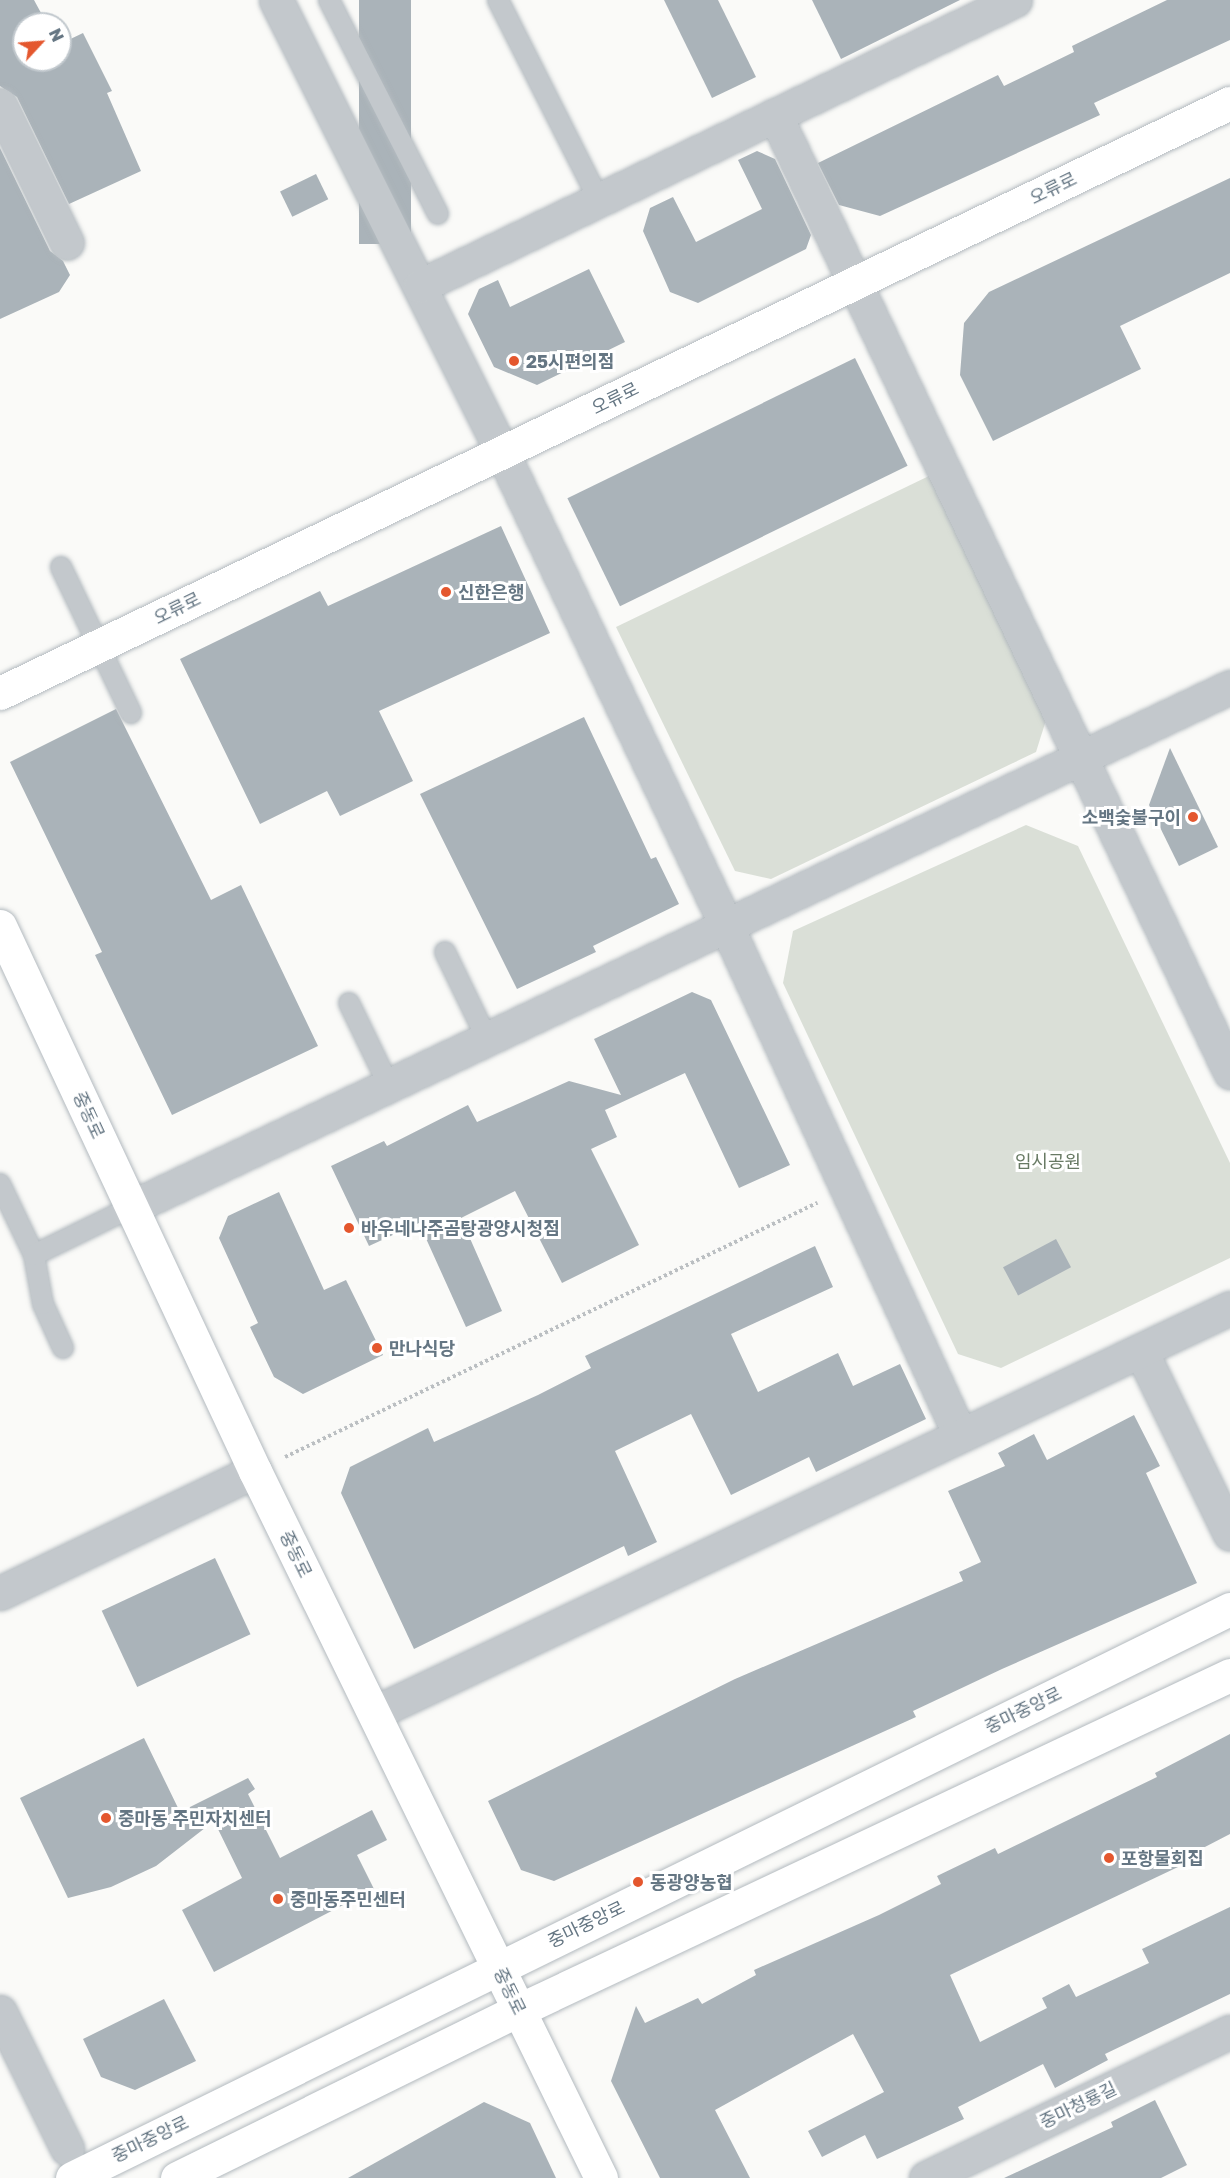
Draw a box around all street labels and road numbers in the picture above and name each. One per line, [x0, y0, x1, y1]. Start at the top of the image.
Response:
street label: 오류로 [1026, 167, 1080, 209]
street label: 오류로 [588, 377, 642, 419]
street label: 오류로 [150, 587, 204, 629]
street label: 중동로 [69, 1088, 109, 1142]
street label: 중동로 [275, 1527, 317, 1581]
street label: 중마중앙로 [981, 1682, 1065, 1738]
street label: 중마중앙로 [544, 1896, 628, 1952]
street label: 중동로 [489, 1964, 531, 2018]
street label: 중마청룡길 [1036, 2077, 1120, 2133]
street label: 중마중앙로 [108, 2111, 192, 2167]

